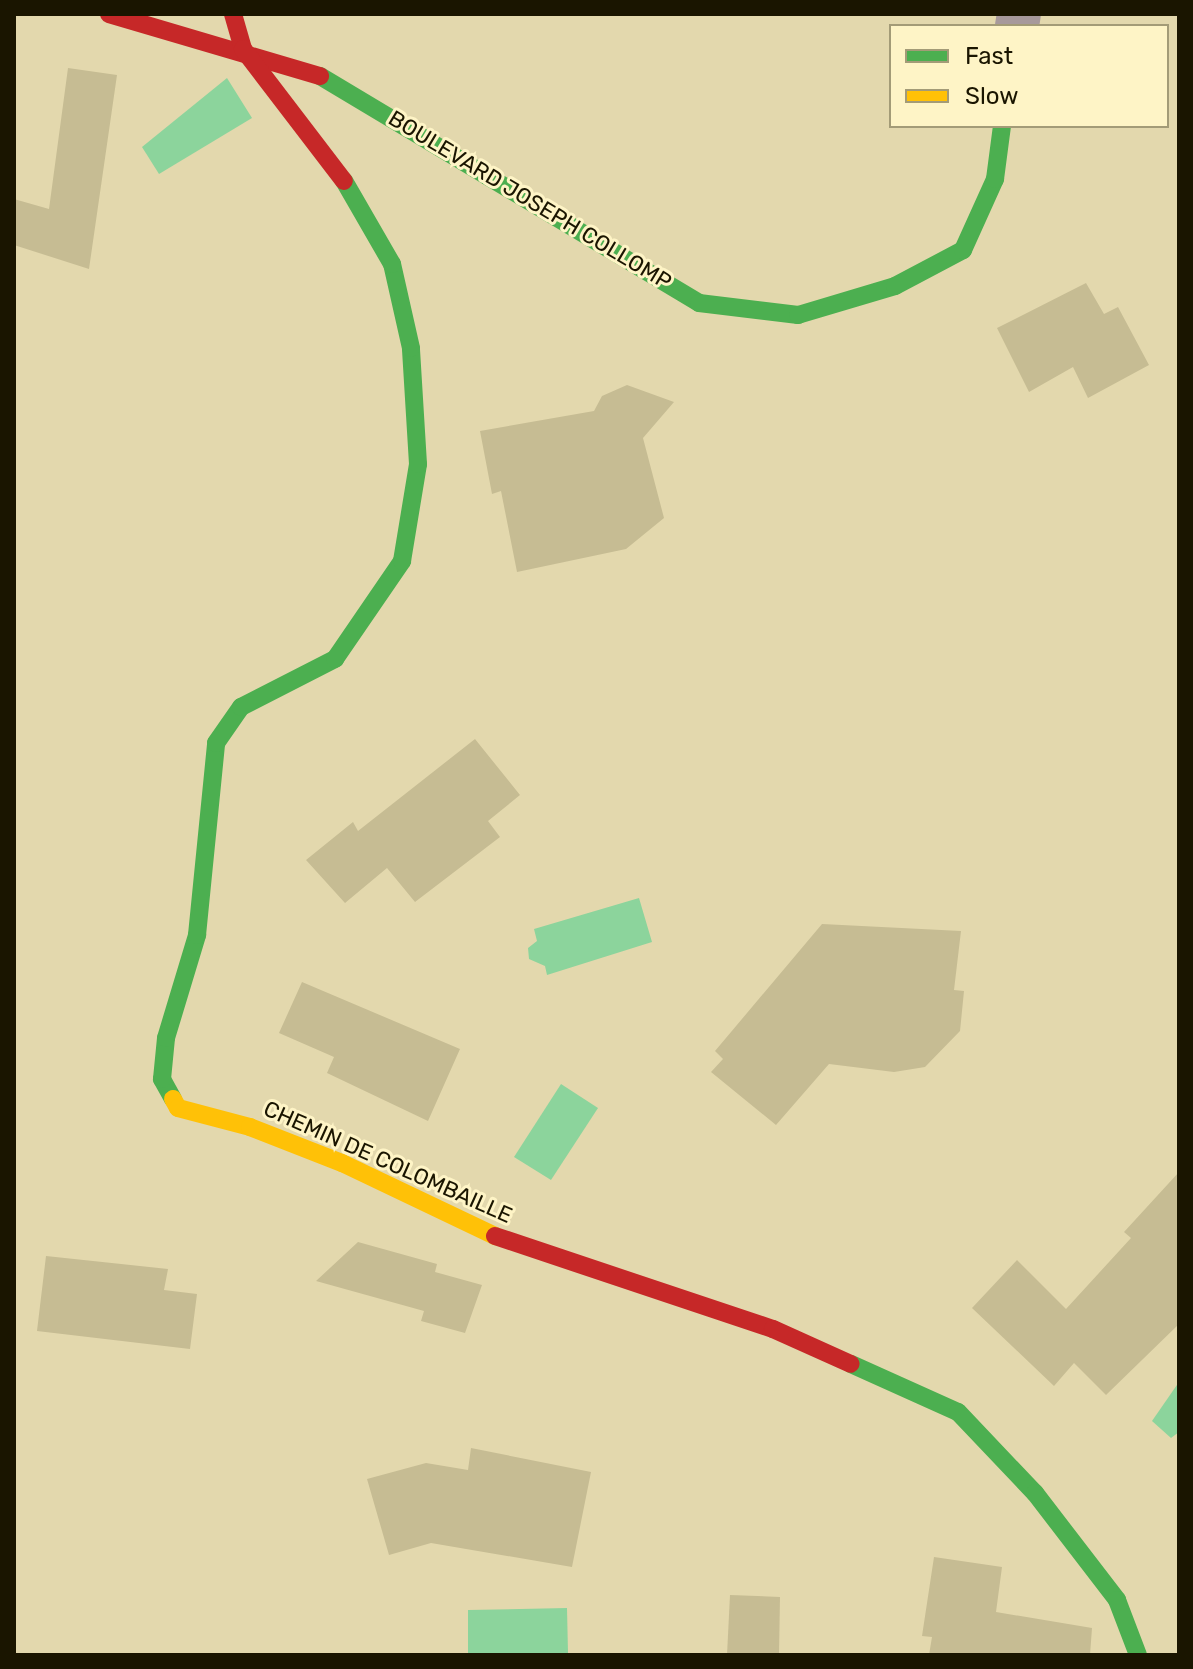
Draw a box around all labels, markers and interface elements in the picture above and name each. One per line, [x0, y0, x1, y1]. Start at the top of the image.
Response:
legend [889, 24, 1169, 128]
text: Fast [965, 42, 1013, 70]
text: Slow [965, 82, 1018, 110]
street label: BOULEVARD JOSEPH COLLOMP [384, 105, 676, 295]
street label: CHEMIN DE COLOMBAILLE [260, 1095, 516, 1229]

